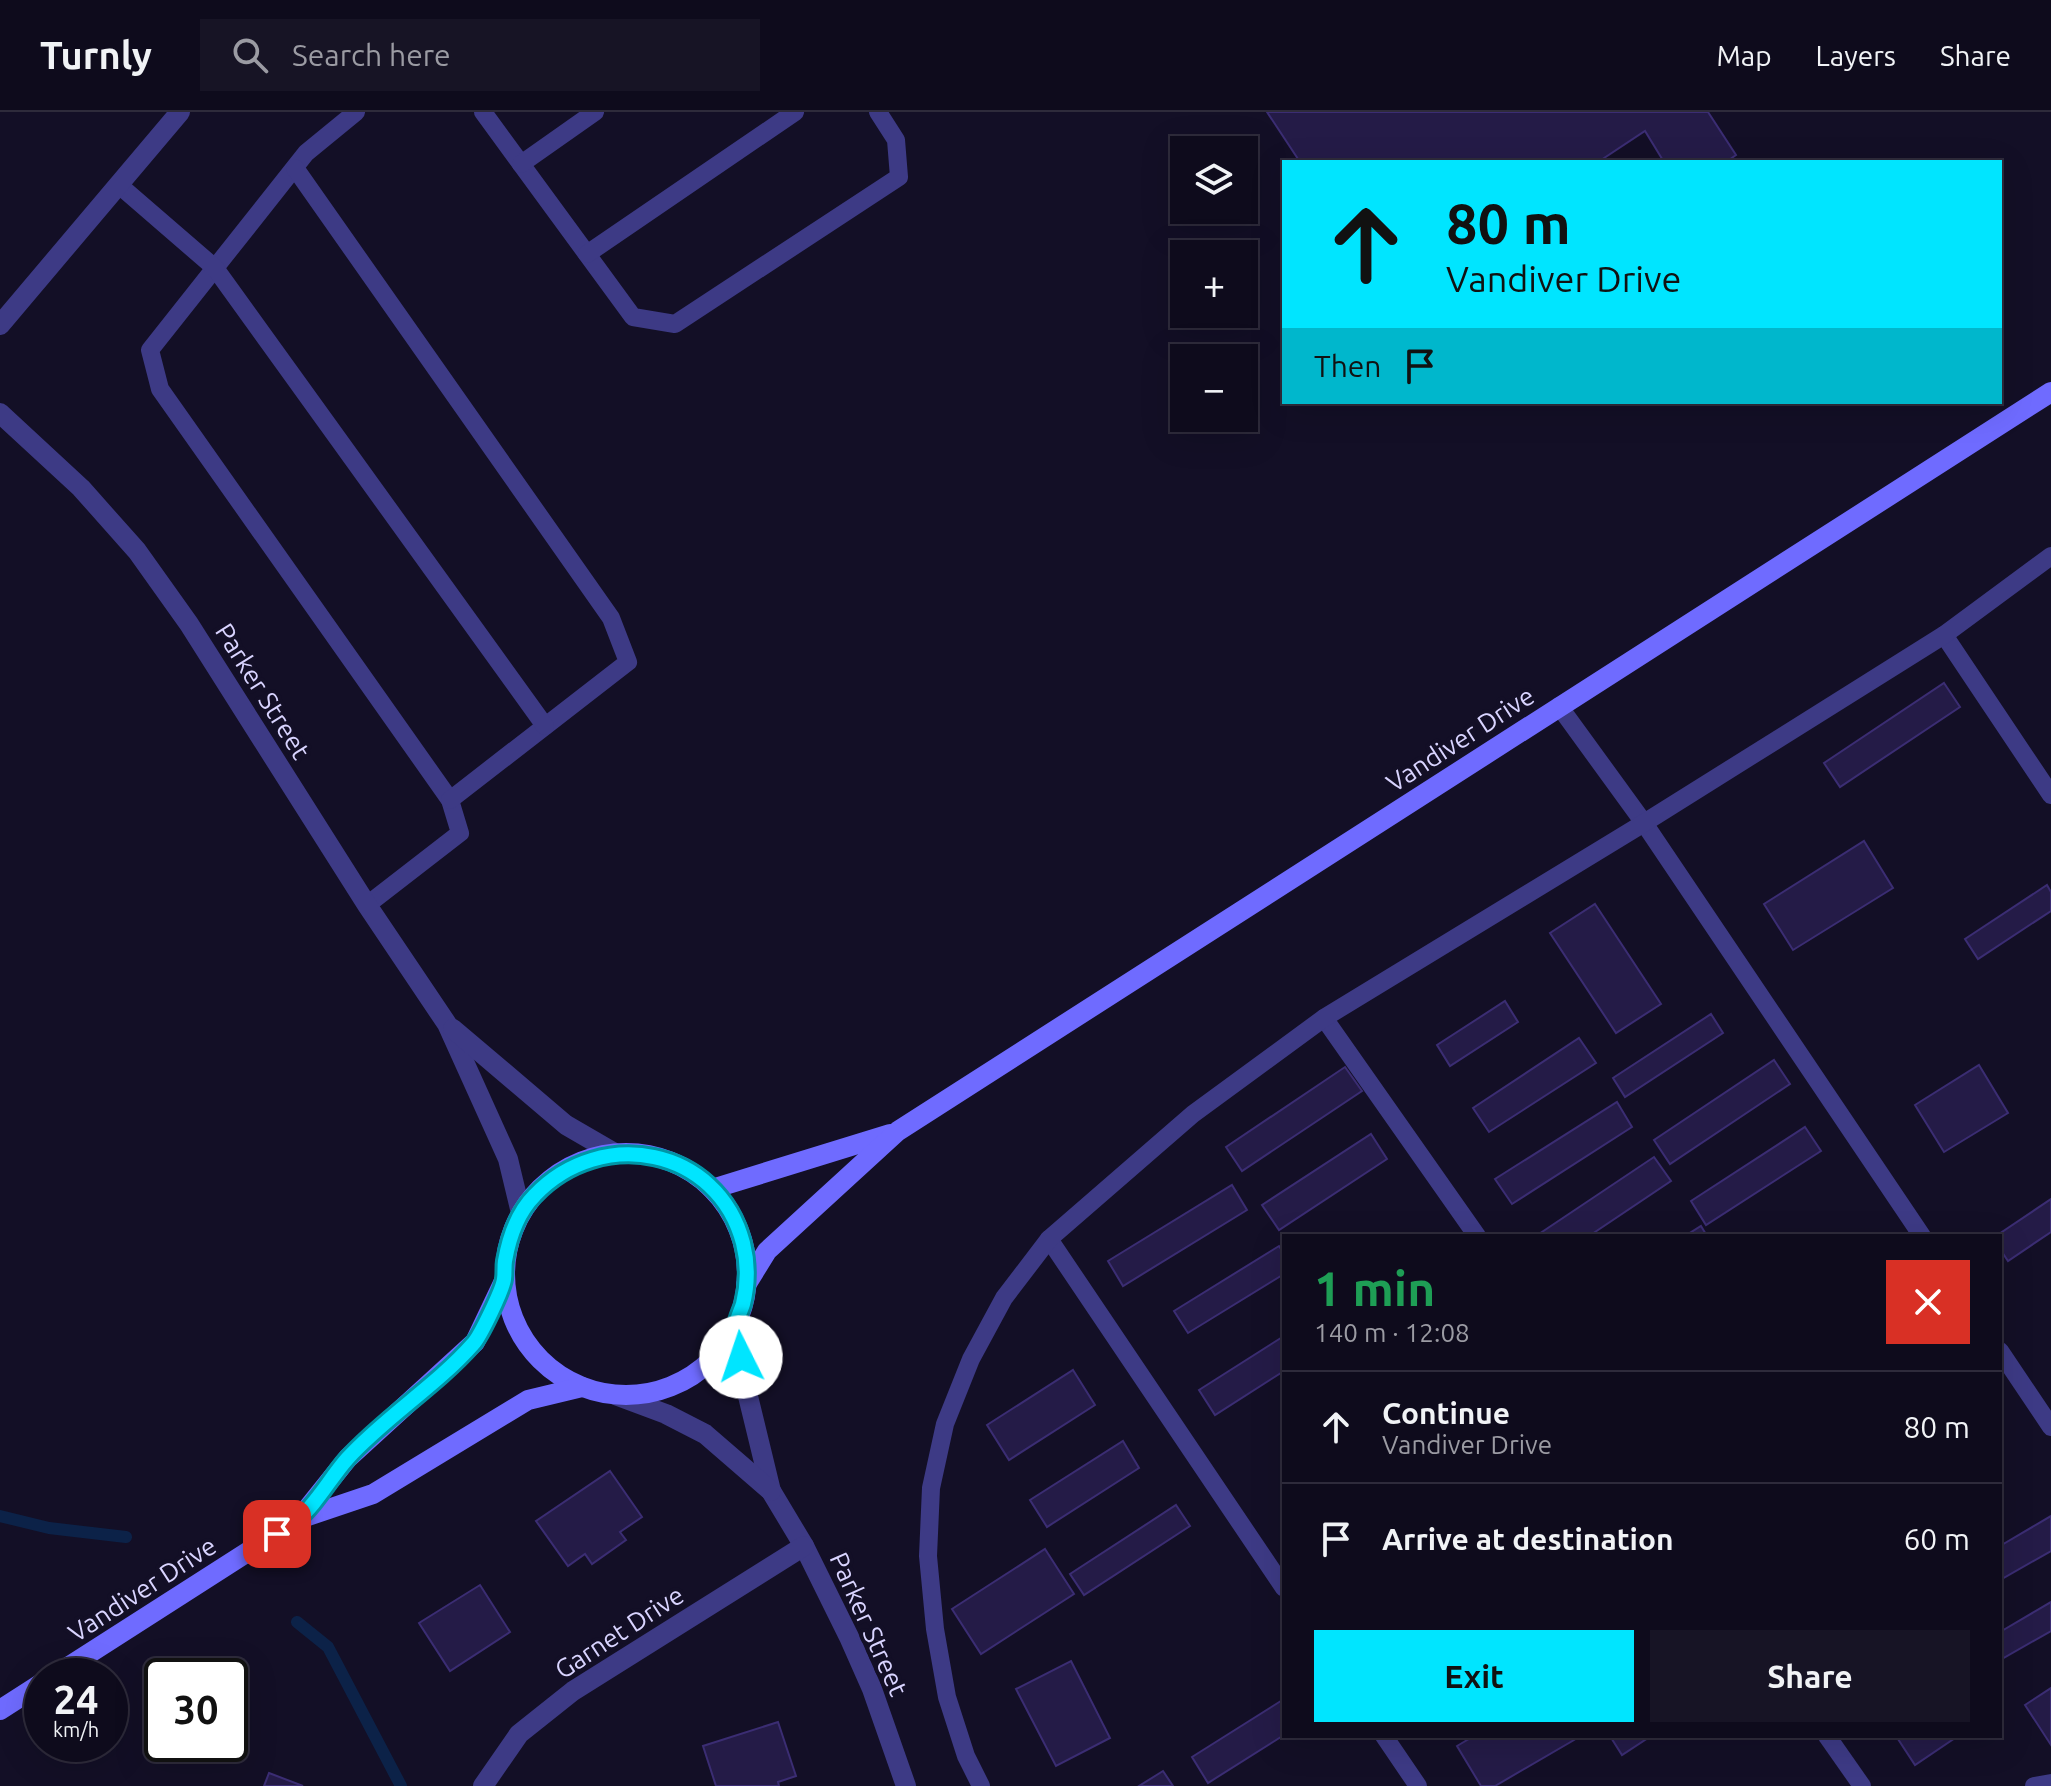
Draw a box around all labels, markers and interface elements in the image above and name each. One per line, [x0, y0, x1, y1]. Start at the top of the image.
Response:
search box [200, 19, 760, 91]
icon: search [228, 33, 272, 77]
text: Turnly [40, 34, 152, 76]
text: Search here [292, 38, 451, 72]
text: Map [1716, 40, 1772, 71]
text: Layers [1816, 40, 1896, 71]
text: Share [1940, 40, 2011, 71]
map controls [1170, 136, 1258, 432]
button: layers [1170, 136, 1258, 224]
icon: ahead [1314, 192, 1418, 296]
text: 80 m [1446, 192, 1571, 255]
button: + [1170, 240, 1258, 328]
text: Vandiver Drive [1446, 258, 1681, 299]
button: − [1170, 344, 1258, 432]
icon: arrive [1398, 344, 1442, 388]
text: Then [1314, 349, 1382, 383]
street label: Parker Street [210, 618, 316, 764]
street label: Vandiver Drive [1381, 681, 1539, 797]
button: close [1886, 1260, 1970, 1344]
text: 1 min [1314, 1261, 1435, 1315]
position arrow [699, 1315, 783, 1399]
text: 140 m · 12:08 [1314, 1318, 1470, 1347]
text: Continue [1382, 1396, 1510, 1430]
icon: ahead [1314, 1405, 1358, 1449]
text: 80 m [1903, 1410, 1970, 1444]
text: Vandiver Drive [1382, 1430, 1552, 1459]
pin [243, 1500, 311, 1568]
icon: arrive [255, 1512, 299, 1556]
icon: arrive [1314, 1517, 1358, 1561]
text: Arrive at destination [1382, 1522, 1674, 1556]
text: 60 m [1903, 1522, 1970, 1556]
street label: Vandiver Drive [63, 1531, 221, 1647]
street label: Parker Street [824, 1548, 914, 1700]
street label: Garnet Drive [549, 1580, 689, 1684]
button: Exit [1314, 1630, 1634, 1722]
button: Share [1650, 1630, 1970, 1722]
speed limit sign: 30 [144, 1658, 248, 1762]
text: 24 [53, 1677, 99, 1722]
text: km/h [53, 1718, 99, 1741]

